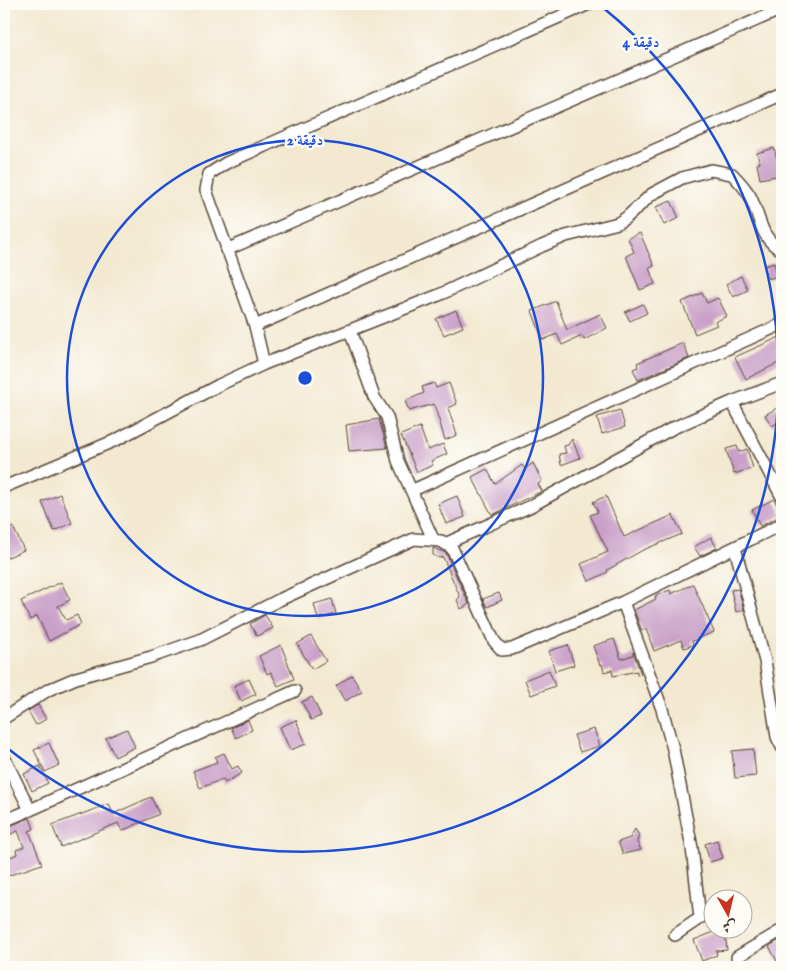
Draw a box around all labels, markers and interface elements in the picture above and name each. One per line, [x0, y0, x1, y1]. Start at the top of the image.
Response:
text: 4 دقيقة [623, 33, 659, 52]
text: 2 دقيقة [287, 131, 323, 150]
centre of rings [296, 369, 314, 387]
north arrow [704, 888, 754, 938]
text: ش [721, 916, 738, 936]

